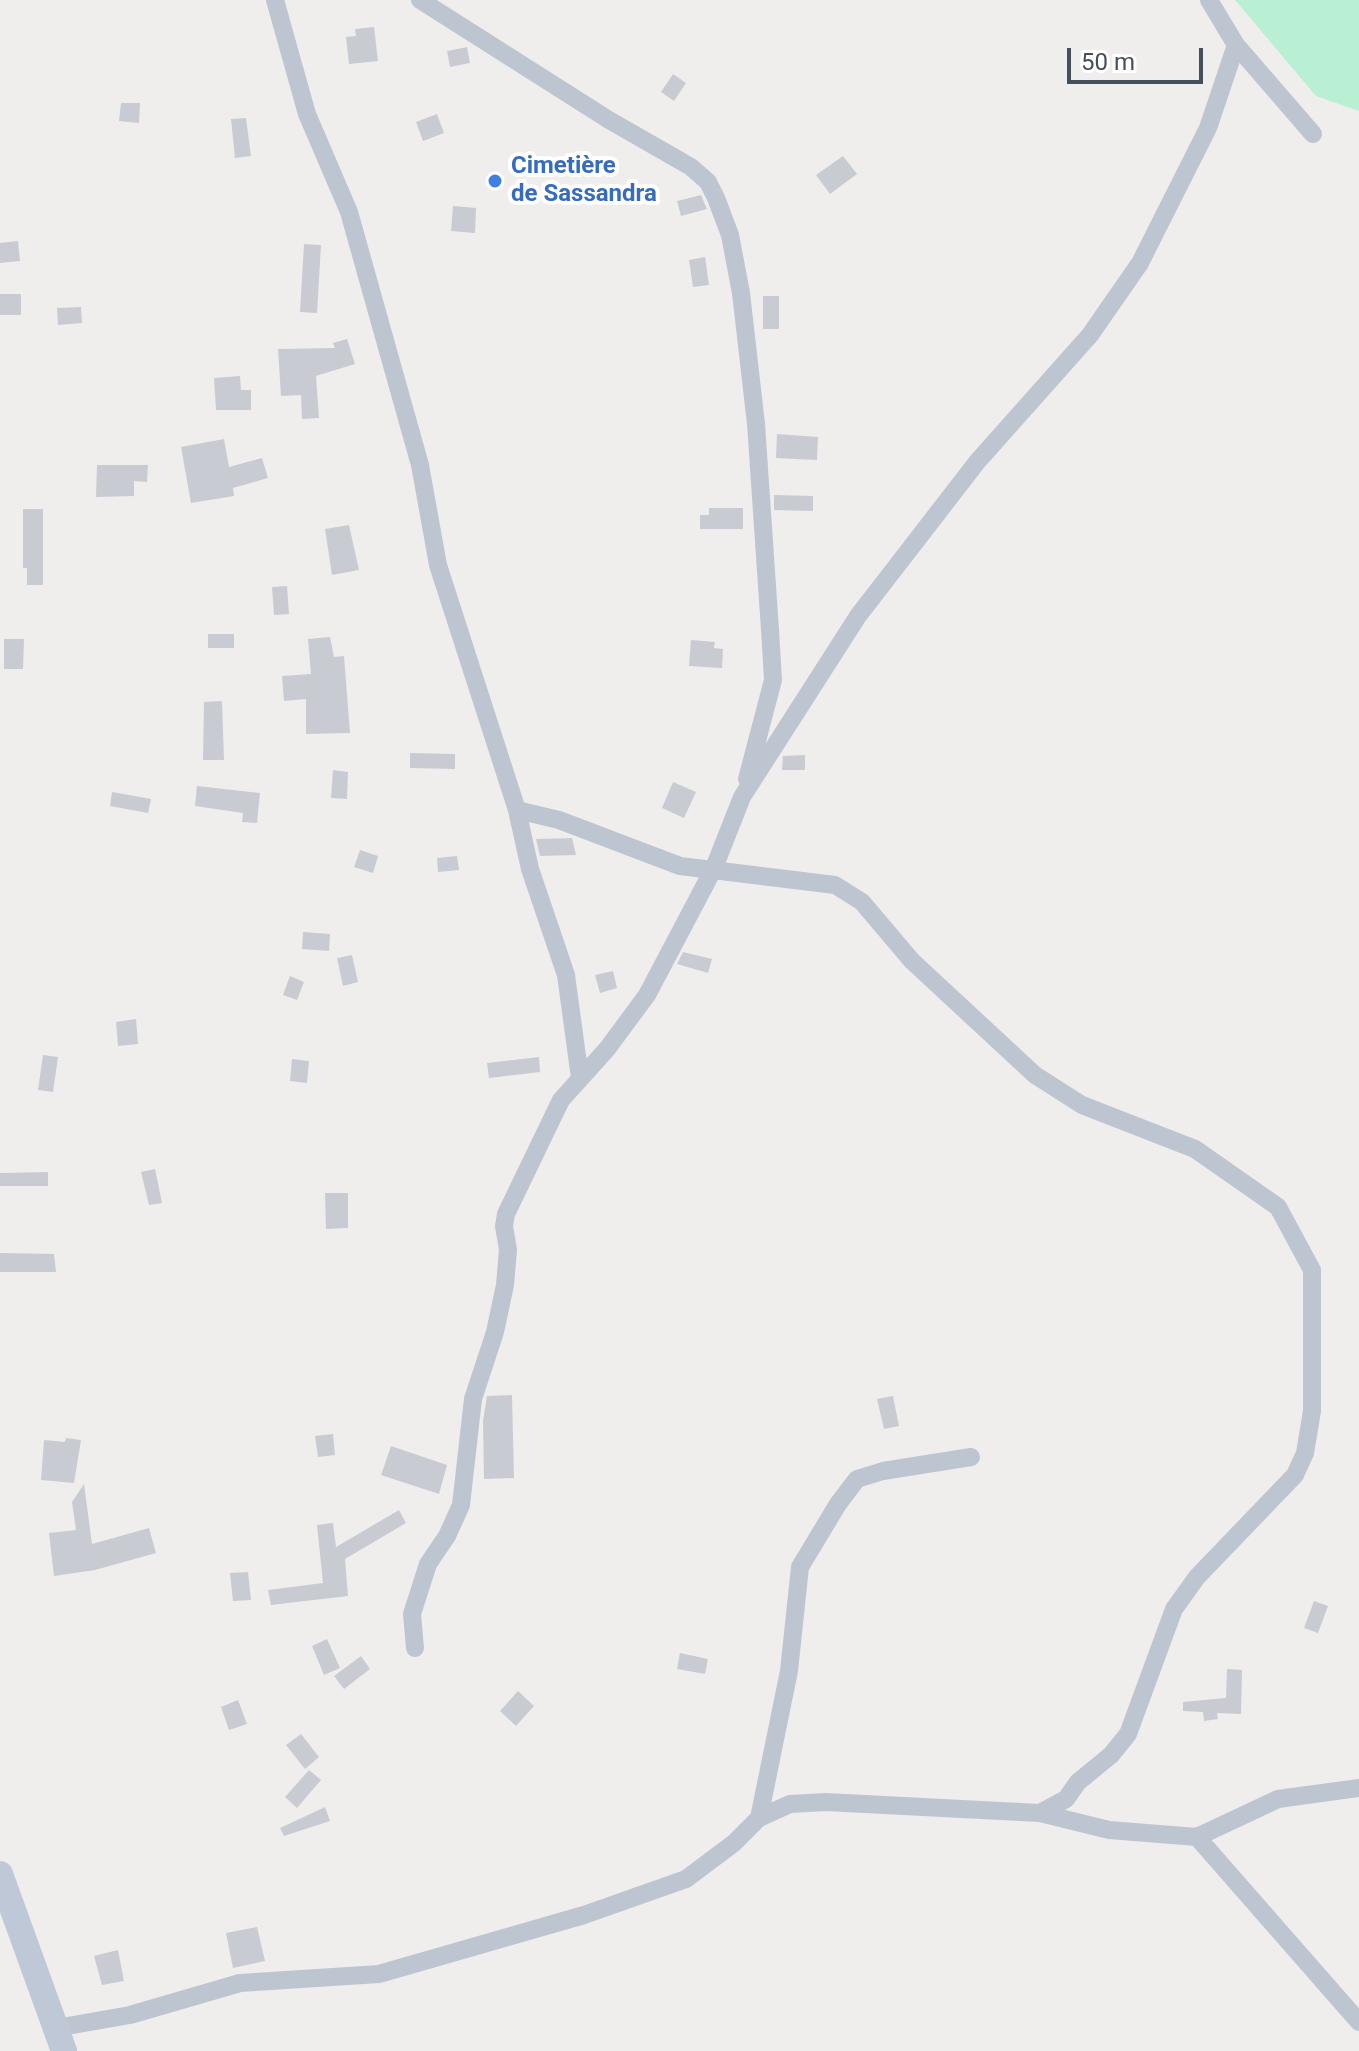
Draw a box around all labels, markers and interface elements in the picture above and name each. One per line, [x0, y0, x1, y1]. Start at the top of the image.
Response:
scale bar [1071, 32, 1207, 82]
text: 50 m [1081, 48, 1135, 76]
place label: Cimetière de Sassandra [511, 153, 657, 209]
marker: Cimetière de Sassandra [486, 172, 504, 190]

